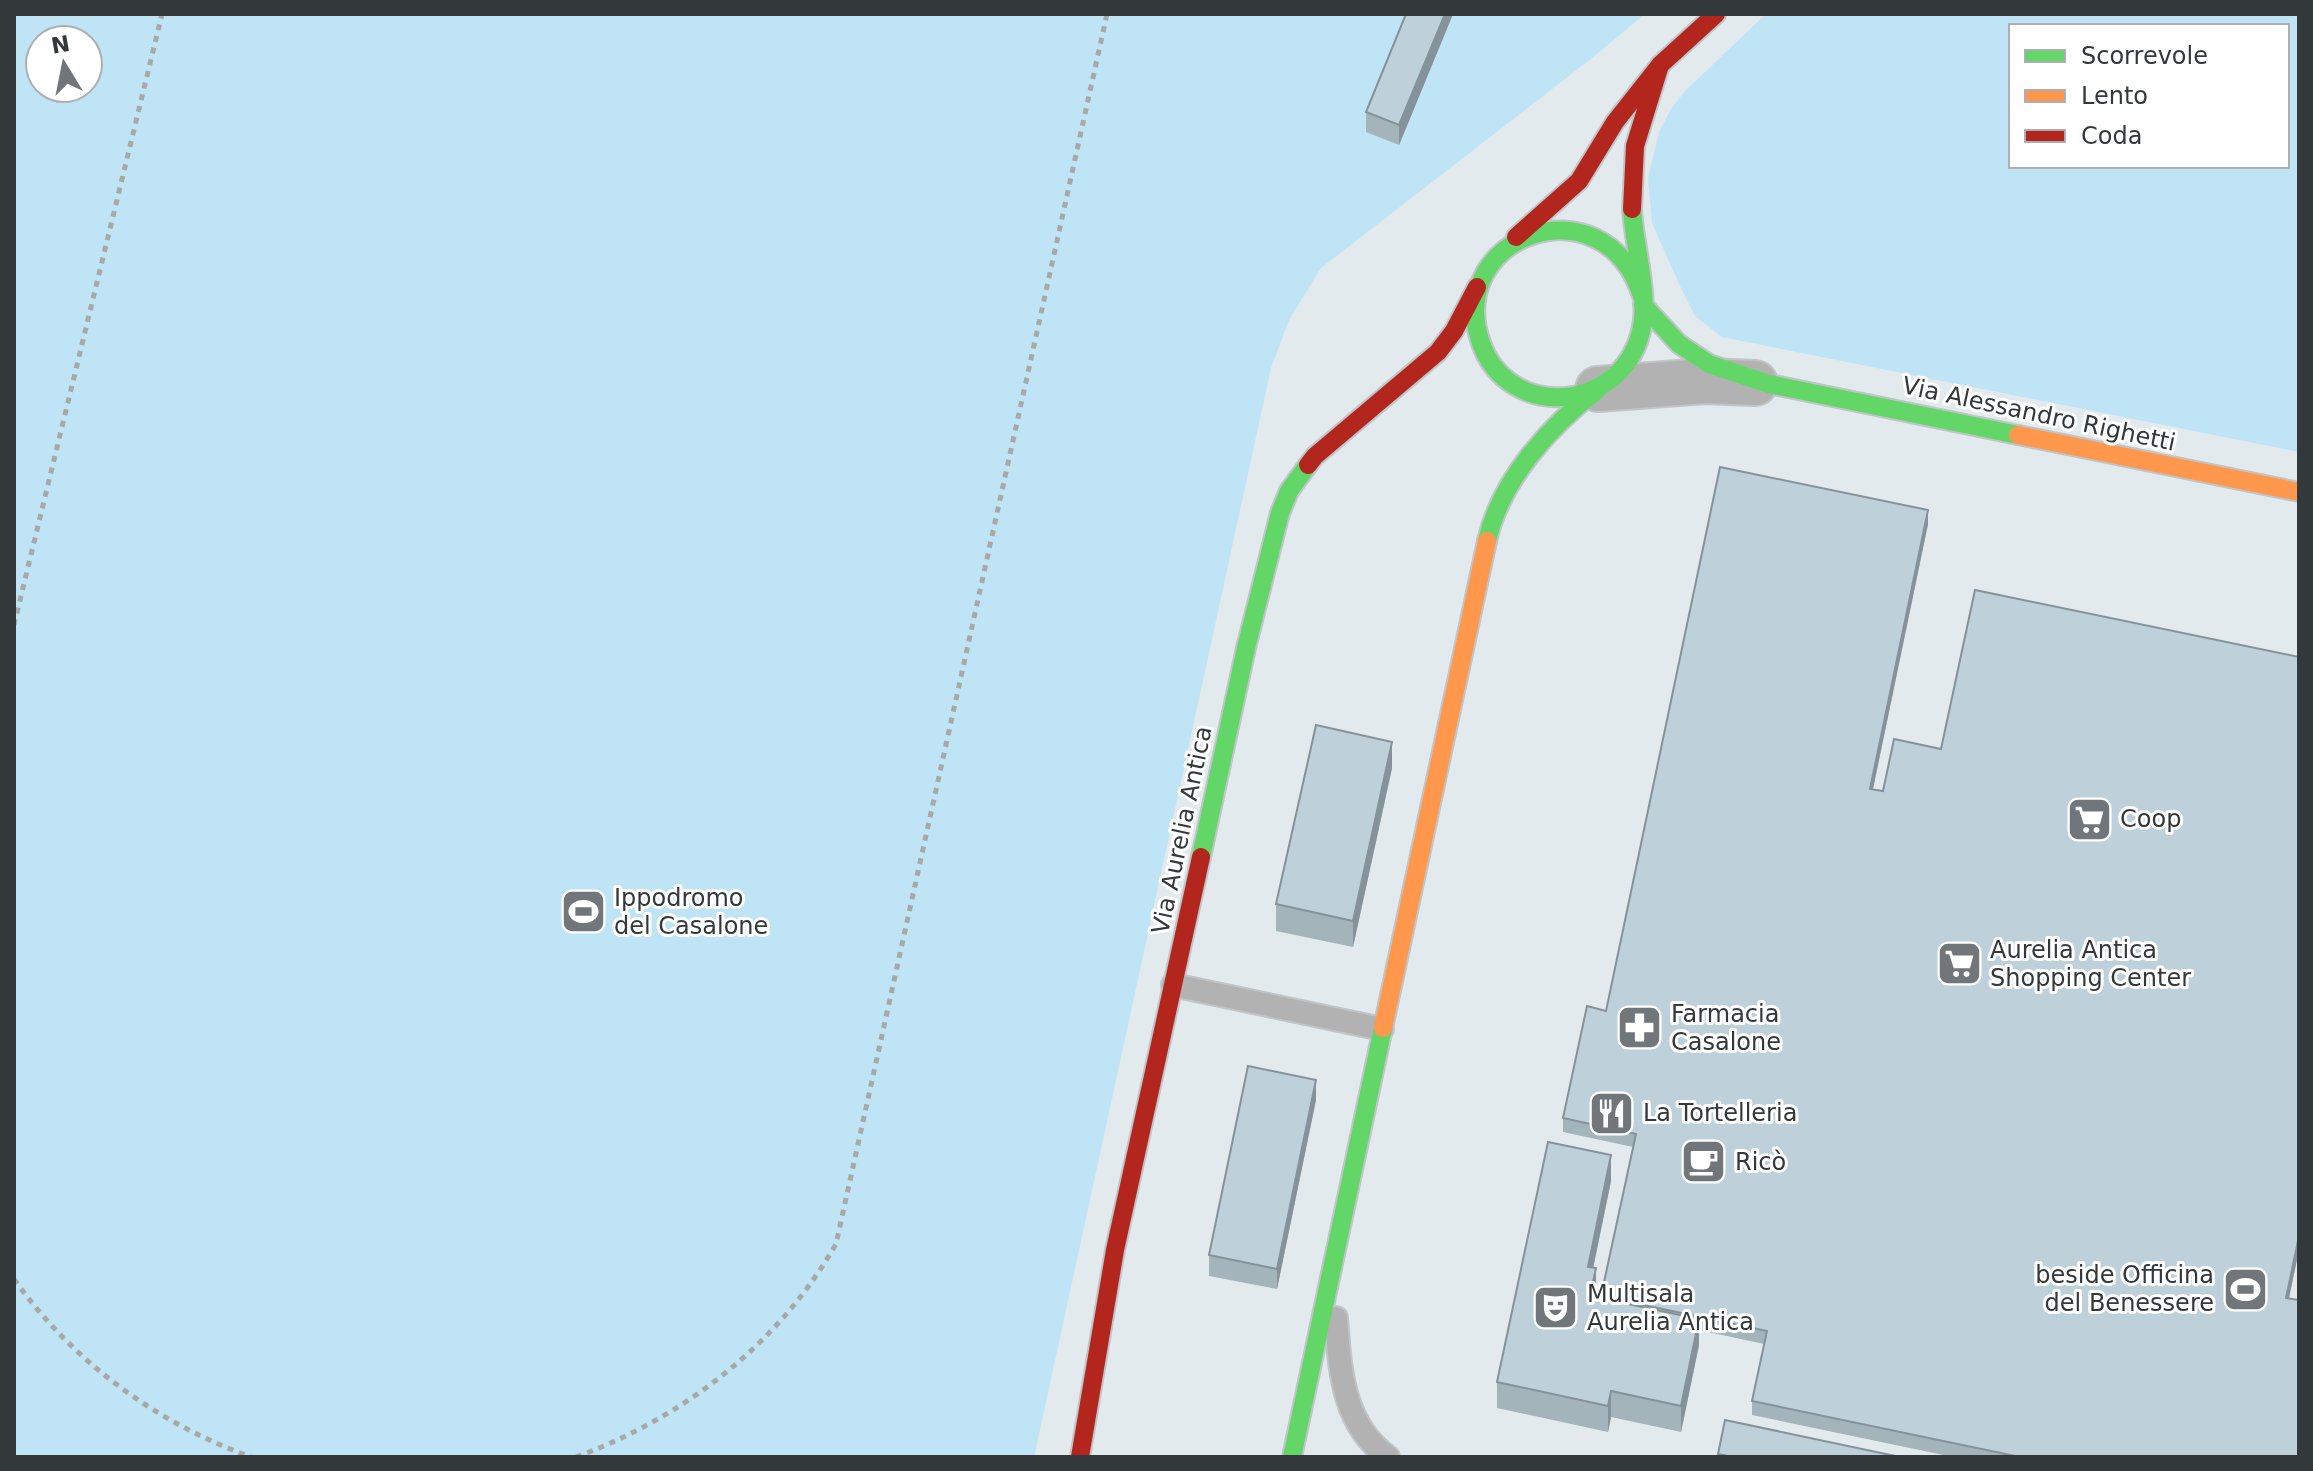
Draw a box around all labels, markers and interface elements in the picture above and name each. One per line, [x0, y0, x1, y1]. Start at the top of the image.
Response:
north arrow [24, 24, 104, 104]
legend [2009, 24, 2289, 168]
text: N [49, 31, 72, 59]
text: Scorrevole [2081, 42, 2208, 70]
text: Lento [2081, 82, 2148, 110]
text: Coda [2081, 122, 2142, 150]
street label: Via Alessandro Righetti [1900, 371, 2178, 457]
street label: Via Aurelia Antica [1146, 723, 1218, 937]
supermarket icon: Coop [2065, 795, 2113, 843]
place label: Coop [2120, 805, 2181, 833]
place label: Ippodromo del Casalone [614, 884, 768, 940]
sports icon: Ippodromo del Casalone [559, 888, 607, 936]
place label: Aurelia Antica Shopping Center [1990, 936, 2191, 992]
supermarket icon: Aurelia Antica Shopping Center [1935, 940, 1983, 988]
place label: Farmacia Casalone [1671, 1000, 1781, 1056]
pharmacy icon: Farmacia Casalone [1616, 1004, 1664, 1052]
restaurant icon: La Tortelleria [1588, 1089, 1636, 1137]
place label: La Tortelleria [1643, 1099, 1797, 1127]
cafe icon: Ricò [1680, 1138, 1728, 1186]
place label: Ricò [1735, 1148, 1786, 1176]
place label: beside Officina del Benessere [2035, 1261, 2214, 1317]
sports icon: beside Officina del Benessere [2221, 1265, 2269, 1313]
place label: Multisala Aurelia Antica [1587, 1280, 1754, 1336]
theatre icon: Multisala Aurelia Antica [1532, 1284, 1580, 1332]

